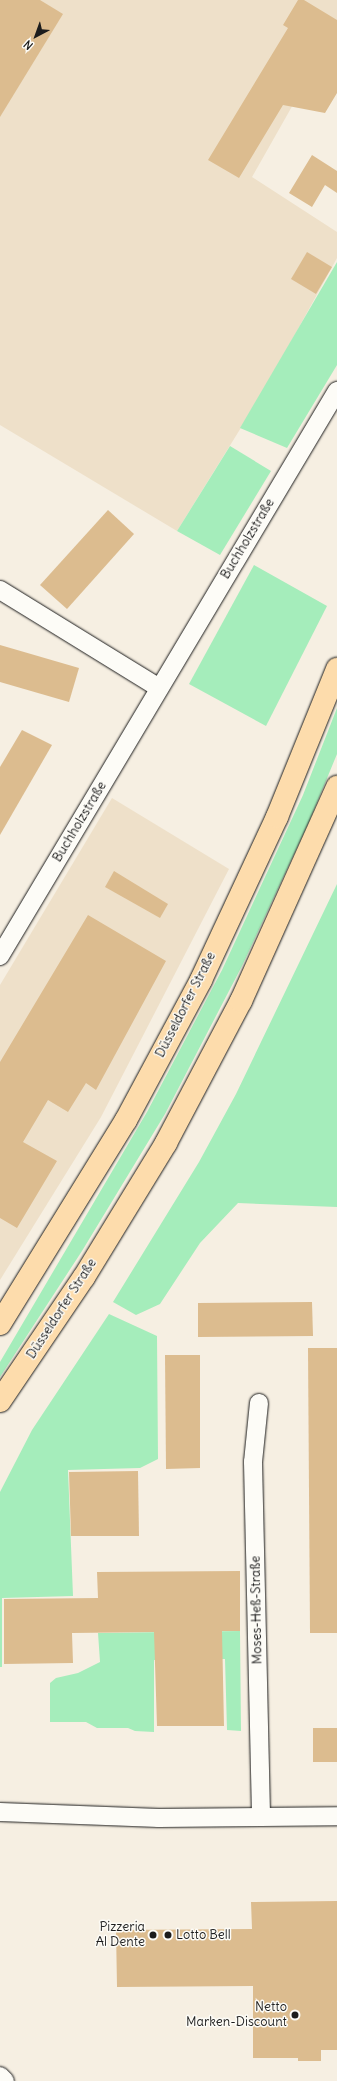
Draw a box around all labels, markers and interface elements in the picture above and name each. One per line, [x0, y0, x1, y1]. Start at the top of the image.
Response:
north arrow [16, 16, 56, 56]
text: N [21, 37, 36, 53]
street label: Buchholzstraße [218, 496, 278, 582]
street label: Buchholzstraße [50, 779, 110, 865]
street label: Düsseldorfer Straße [153, 950, 219, 1060]
street label: Düsseldorfer Straße [24, 1256, 100, 1362]
street label: Moses-Heß-Straße [248, 1556, 266, 1664]
place label: Pizzeria Al Dente [96, 1920, 145, 1951]
place label: Lotto Bell [176, 1927, 231, 1943]
marker: Pizzeria Al Dente [148, 1930, 158, 1940]
marker: Lotto Bell [163, 1930, 173, 1940]
place label: Netto Marken-Discount [186, 2000, 287, 2031]
marker: Netto Marken-Discount [290, 2010, 300, 2020]

